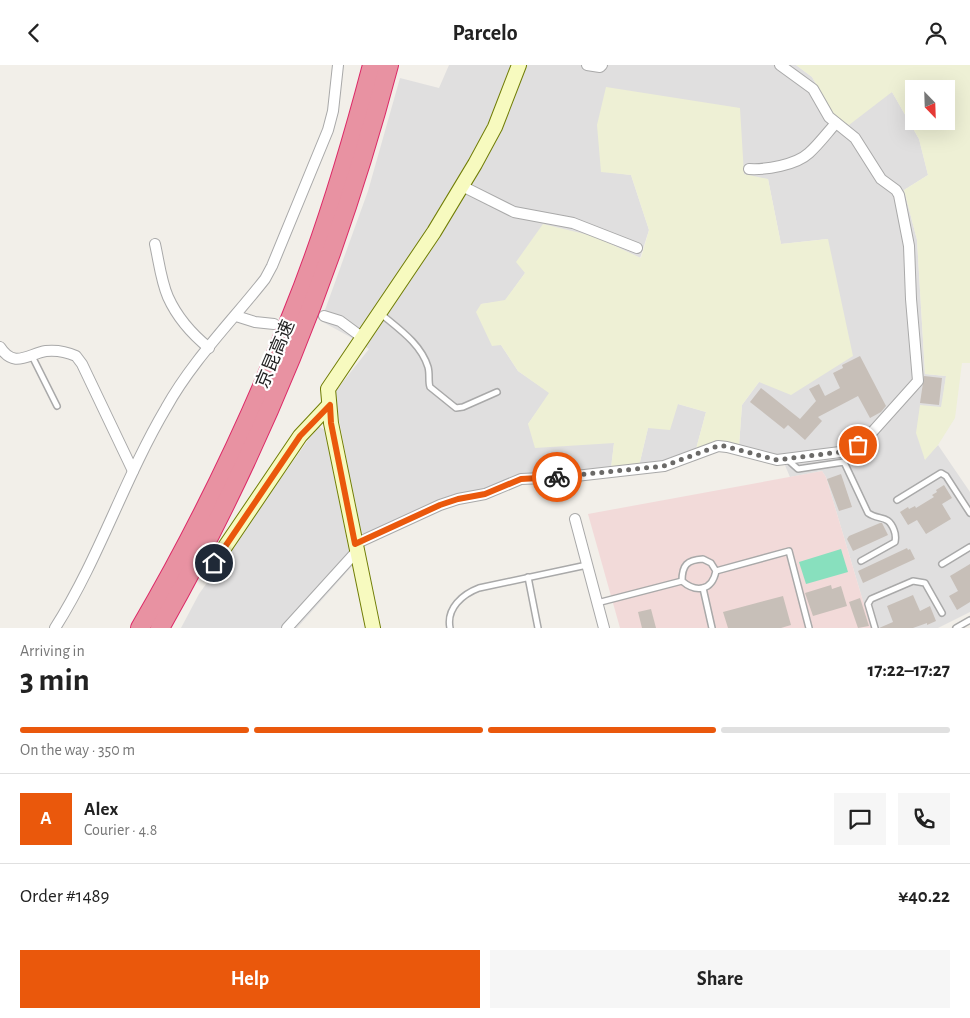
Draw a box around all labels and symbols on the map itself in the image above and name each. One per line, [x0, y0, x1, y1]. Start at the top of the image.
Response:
north arrow [905, 80, 955, 130]
street label: 京昆高速 [252, 317, 298, 391]
pin [837, 424, 879, 466]
courier [532, 452, 582, 502]
pin [193, 542, 235, 584]

